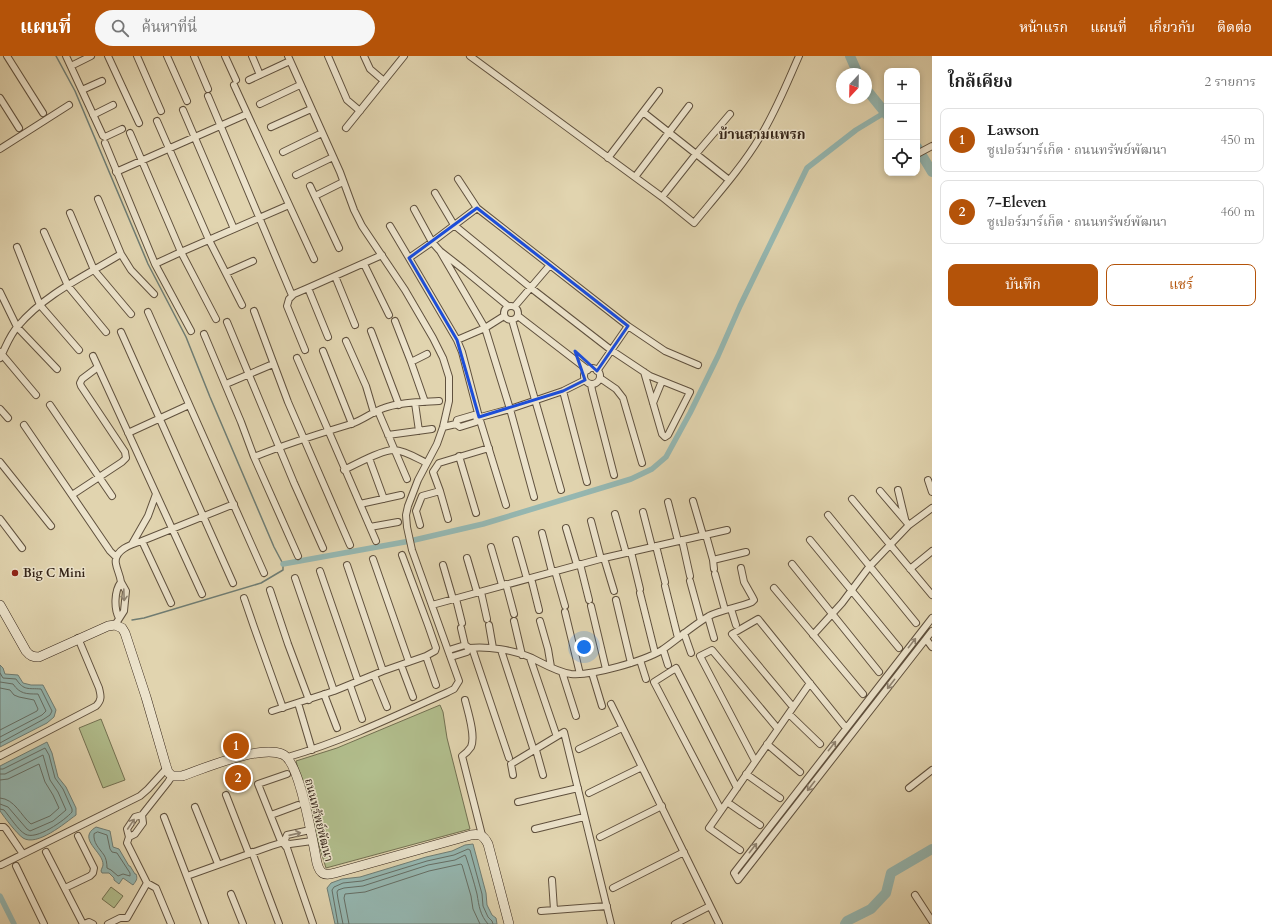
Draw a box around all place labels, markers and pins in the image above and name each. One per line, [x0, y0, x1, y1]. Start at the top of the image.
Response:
place label: Big C Mini [23, 565, 86, 581]
marker: Big C Mini [10, 568, 20, 578]
pin: 1 [223, 731, 249, 761]
pin: 2 [225, 763, 251, 793]

